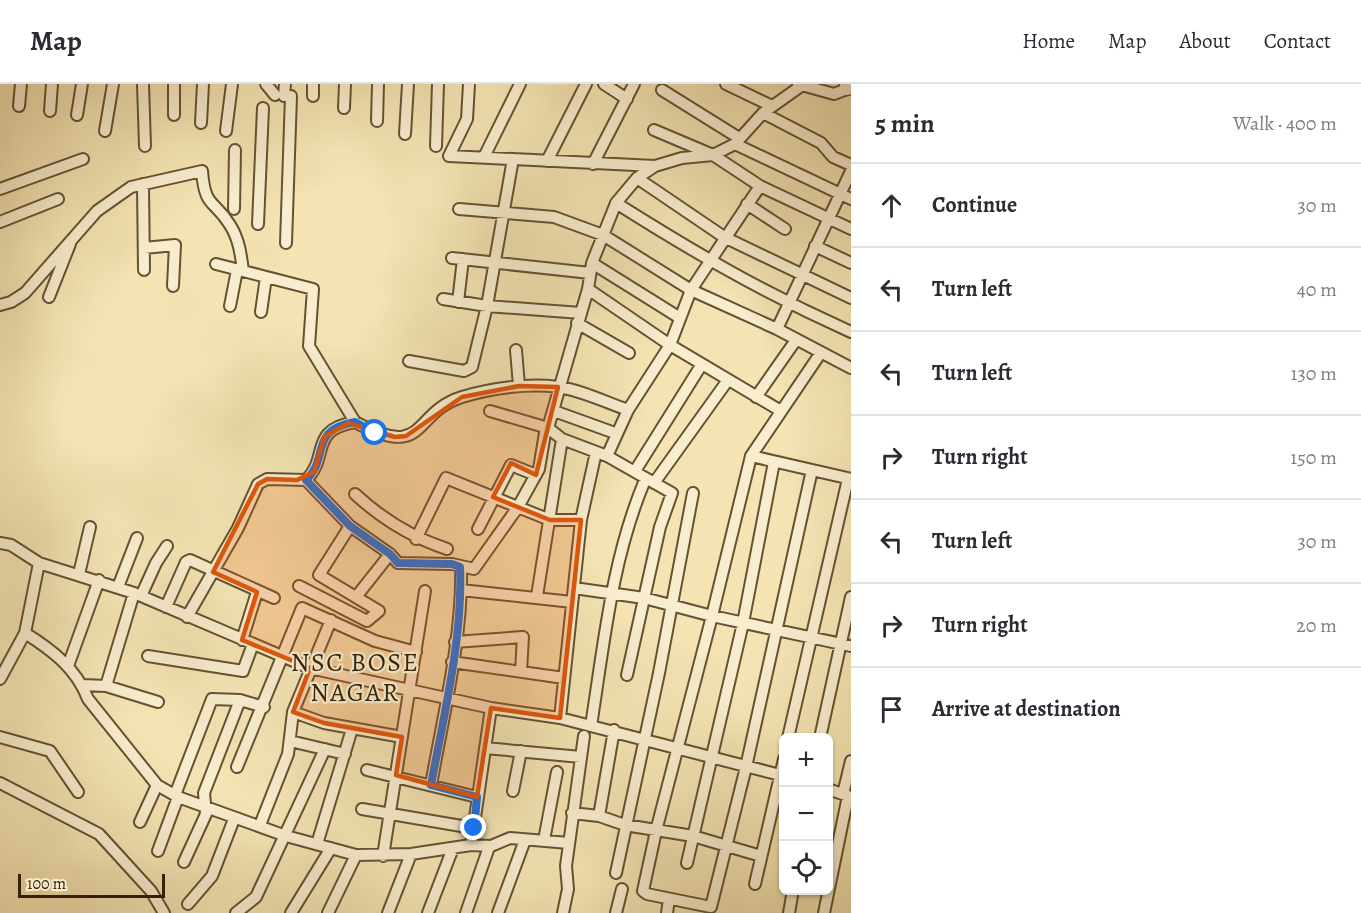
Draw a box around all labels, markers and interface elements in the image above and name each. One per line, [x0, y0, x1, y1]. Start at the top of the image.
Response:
text: Map [30, 22, 82, 60]
text: Home [1022, 27, 1075, 55]
text: Map [1108, 27, 1146, 55]
text: About [1179, 27, 1231, 55]
text: Contact [1264, 27, 1331, 55]
text: 5 min [875, 106, 935, 141]
text: Walk · 400 m [1233, 110, 1337, 137]
icon: ahead [875, 189, 908, 222]
text: Continue [932, 190, 1017, 220]
text: 30 m [1297, 192, 1337, 219]
icon: left [875, 273, 908, 306]
text: Turn left [932, 274, 1012, 304]
text: 40 m [1297, 276, 1337, 303]
icon: left [875, 357, 908, 390]
text: Turn left [932, 358, 1012, 388]
text: 130 m [1291, 360, 1337, 387]
route start [361, 419, 387, 445]
icon: right [875, 441, 908, 474]
text: Turn right [932, 442, 1028, 472]
text: 150 m [1290, 444, 1337, 471]
icon: left [875, 525, 908, 558]
text: Turn left [932, 526, 1012, 556]
text: 30 m [1297, 528, 1337, 555]
icon: right [875, 609, 908, 642]
text: Turn right [932, 610, 1028, 640]
text: 20 m [1296, 612, 1337, 639]
district label: NSC BOSE NAGAR [291, 645, 419, 710]
icon: arrive [875, 693, 908, 726]
text: Arrive at destination [932, 694, 1121, 724]
map controls [779, 733, 833, 895]
button: + [779, 733, 833, 787]
button: − [779, 787, 833, 841]
route end [460, 814, 486, 840]
button: locate [779, 841, 833, 895]
scale bar [18, 871, 165, 898]
text: 100 m [27, 873, 66, 895]

